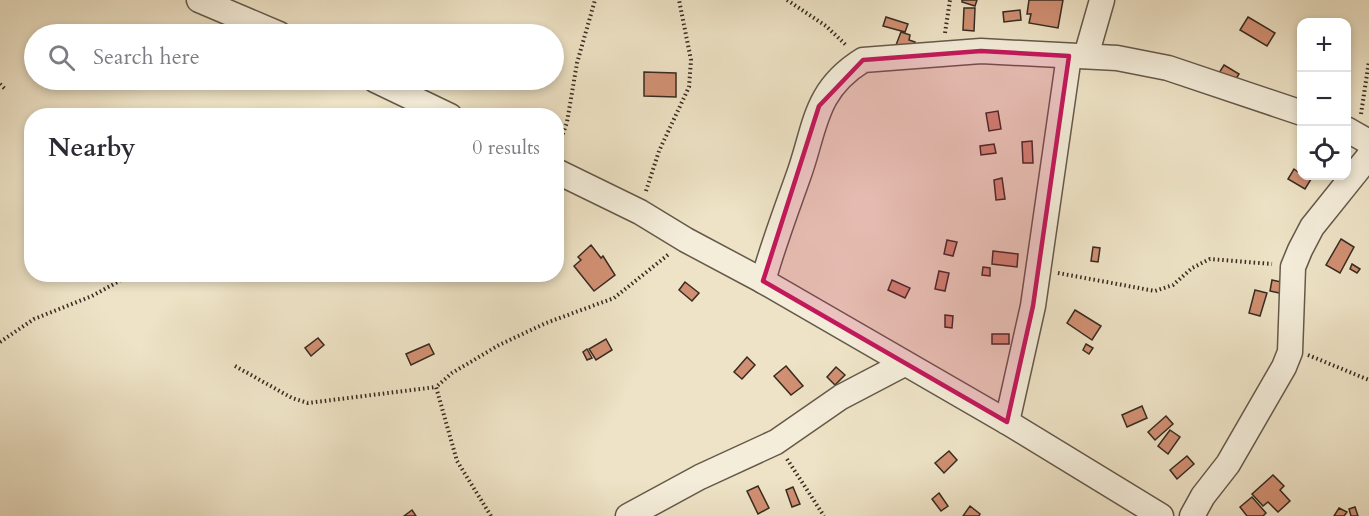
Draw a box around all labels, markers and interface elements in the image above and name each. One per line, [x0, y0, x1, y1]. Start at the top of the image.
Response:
map controls [1297, 18, 1351, 180]
button: + [1297, 18, 1351, 72]
search box [24, 24, 564, 90]
icon: search [45, 41, 78, 74]
text: Search here [93, 42, 200, 72]
button: − [1297, 72, 1351, 126]
button: locate [1297, 126, 1351, 180]
text: Nearby [48, 130, 136, 165]
text: 0 results [472, 134, 540, 161]

